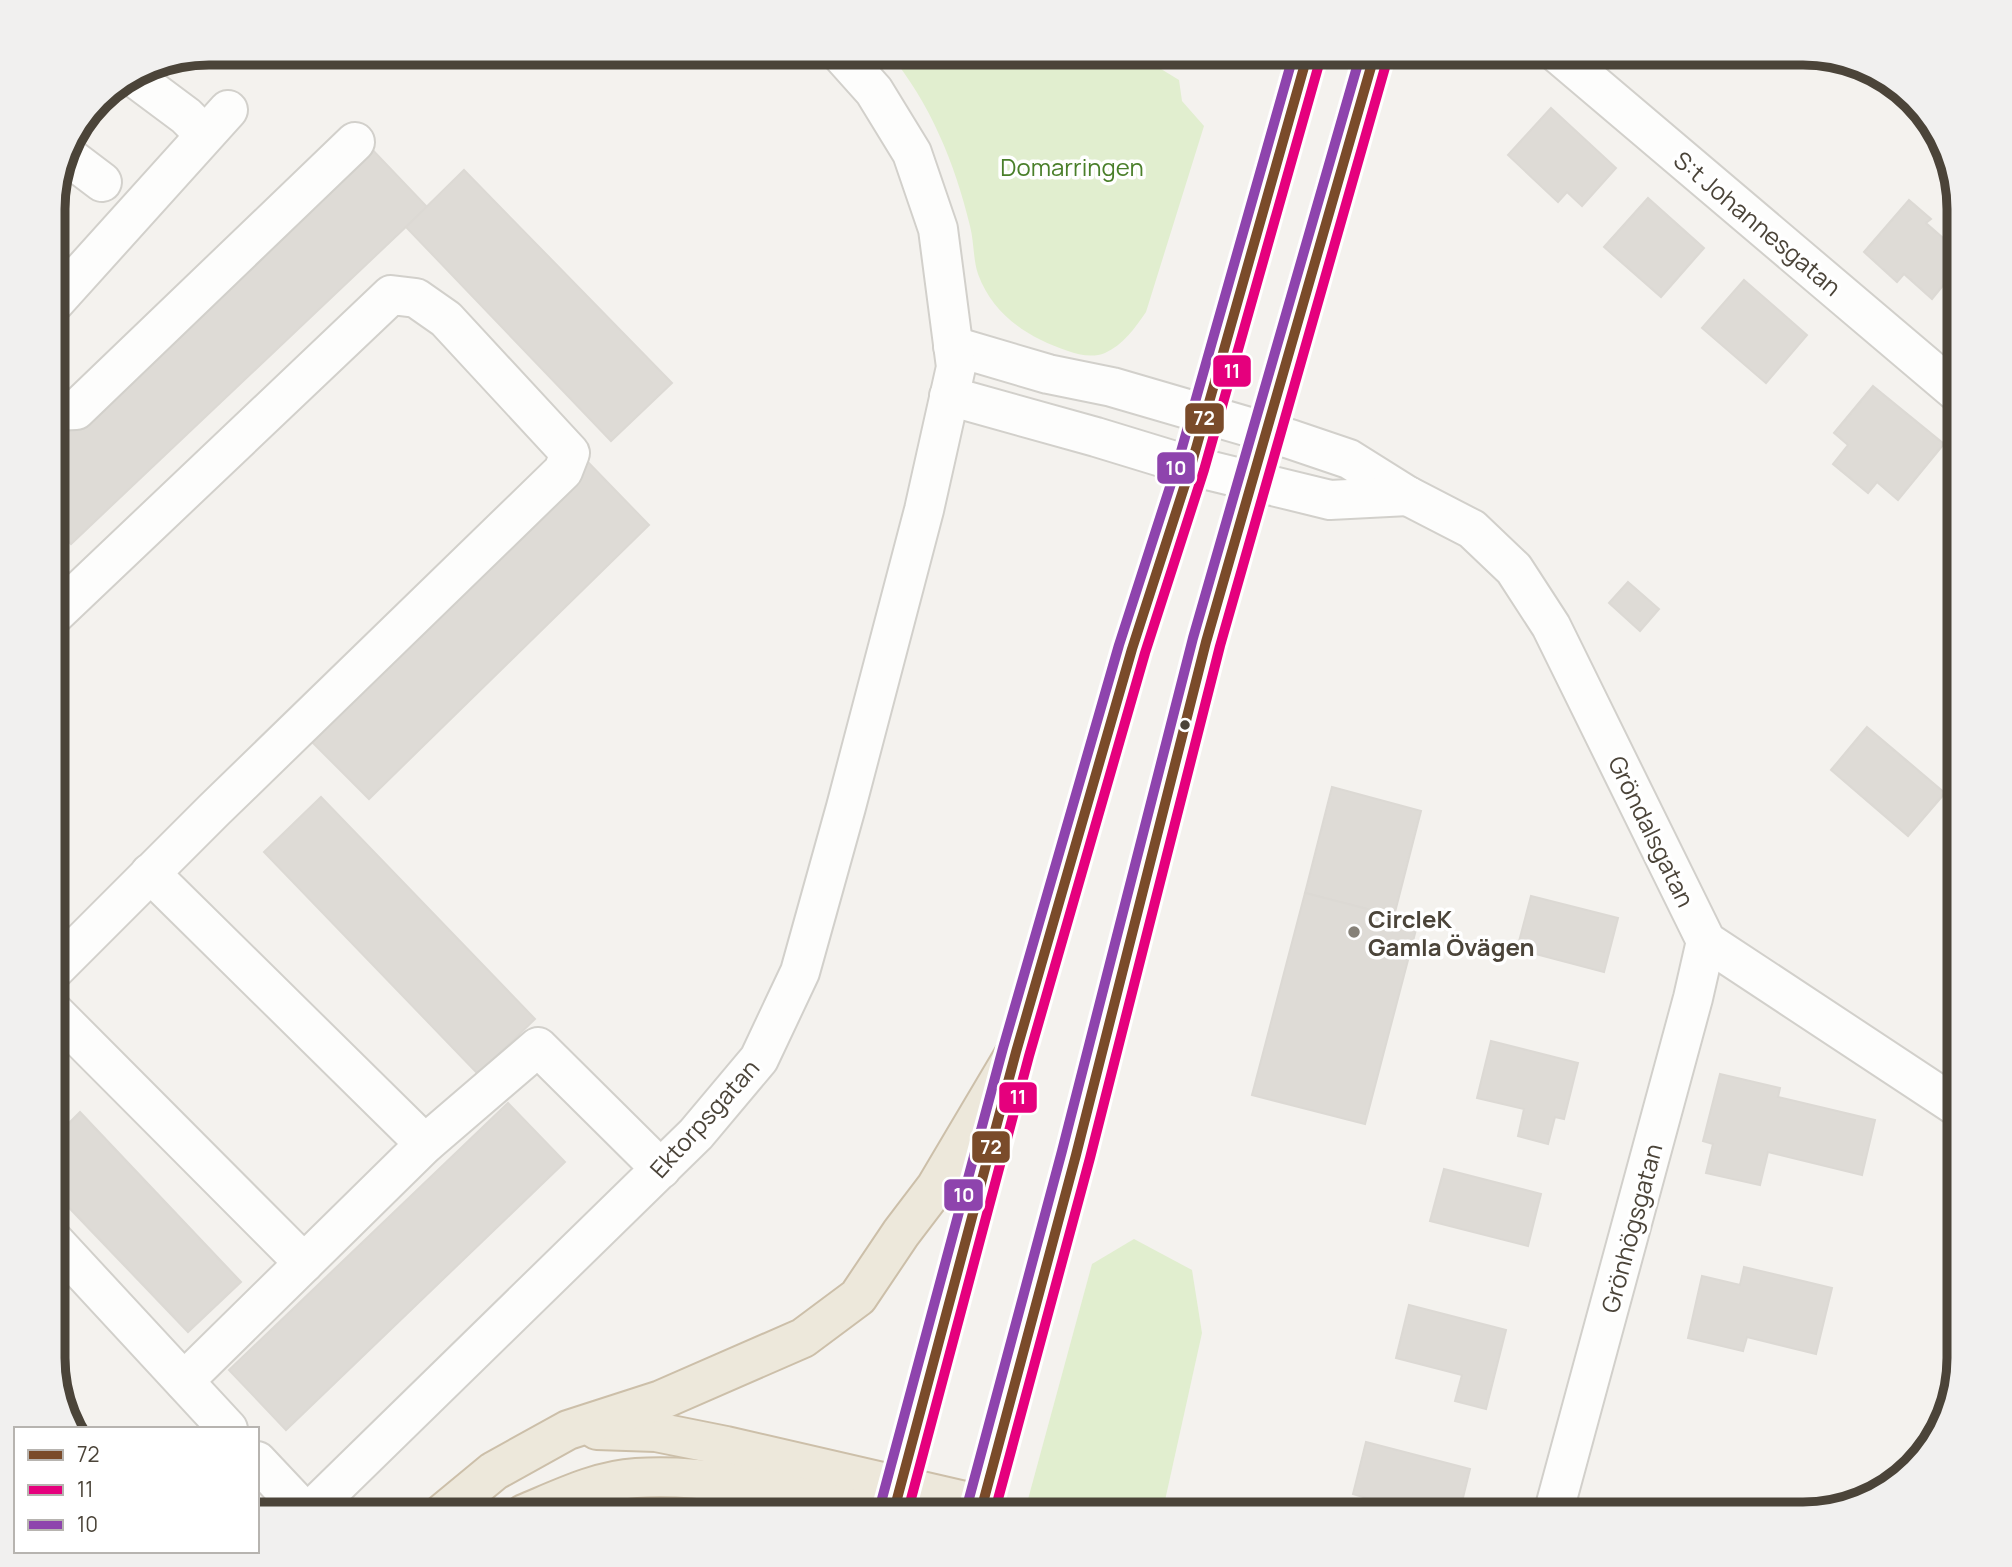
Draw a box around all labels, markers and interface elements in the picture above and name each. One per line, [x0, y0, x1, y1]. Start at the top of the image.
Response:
street label: S:t Johannesgatan [1667, 143, 1849, 303]
park label: Domarringen [1000, 150, 1144, 183]
line badge: 11 [1212, 354, 1252, 388]
text: 11 [1224, 358, 1240, 384]
line badge: 72 [1184, 402, 1225, 435]
text: 72 [1193, 405, 1215, 431]
line badge: 10 [1156, 451, 1196, 485]
text: 10 [1166, 455, 1186, 481]
unlabelled marker [1178, 718, 1192, 732]
street label: Gröndalsgatan [1601, 750, 1703, 912]
place label: CircleK Gamla Övägen [1368, 902, 1535, 963]
marker: CircleK Gamla Övägen [1346, 924, 1362, 940]
street label: Ektorpsgatan [642, 1052, 766, 1184]
line badge: 11 [998, 1081, 1038, 1114]
text: 11 [1010, 1084, 1026, 1110]
line badge: 72 [971, 1130, 1011, 1164]
text: 72 [980, 1134, 1002, 1160]
street label: Grönhögsgatan [1593, 1140, 1669, 1316]
line badge: 10 [943, 1178, 984, 1212]
text: 10 [954, 1182, 974, 1208]
legend [14, 1427, 259, 1553]
text: 72 [77, 1440, 100, 1468]
text: 11 [77, 1475, 93, 1503]
text: 10 [77, 1510, 98, 1538]

